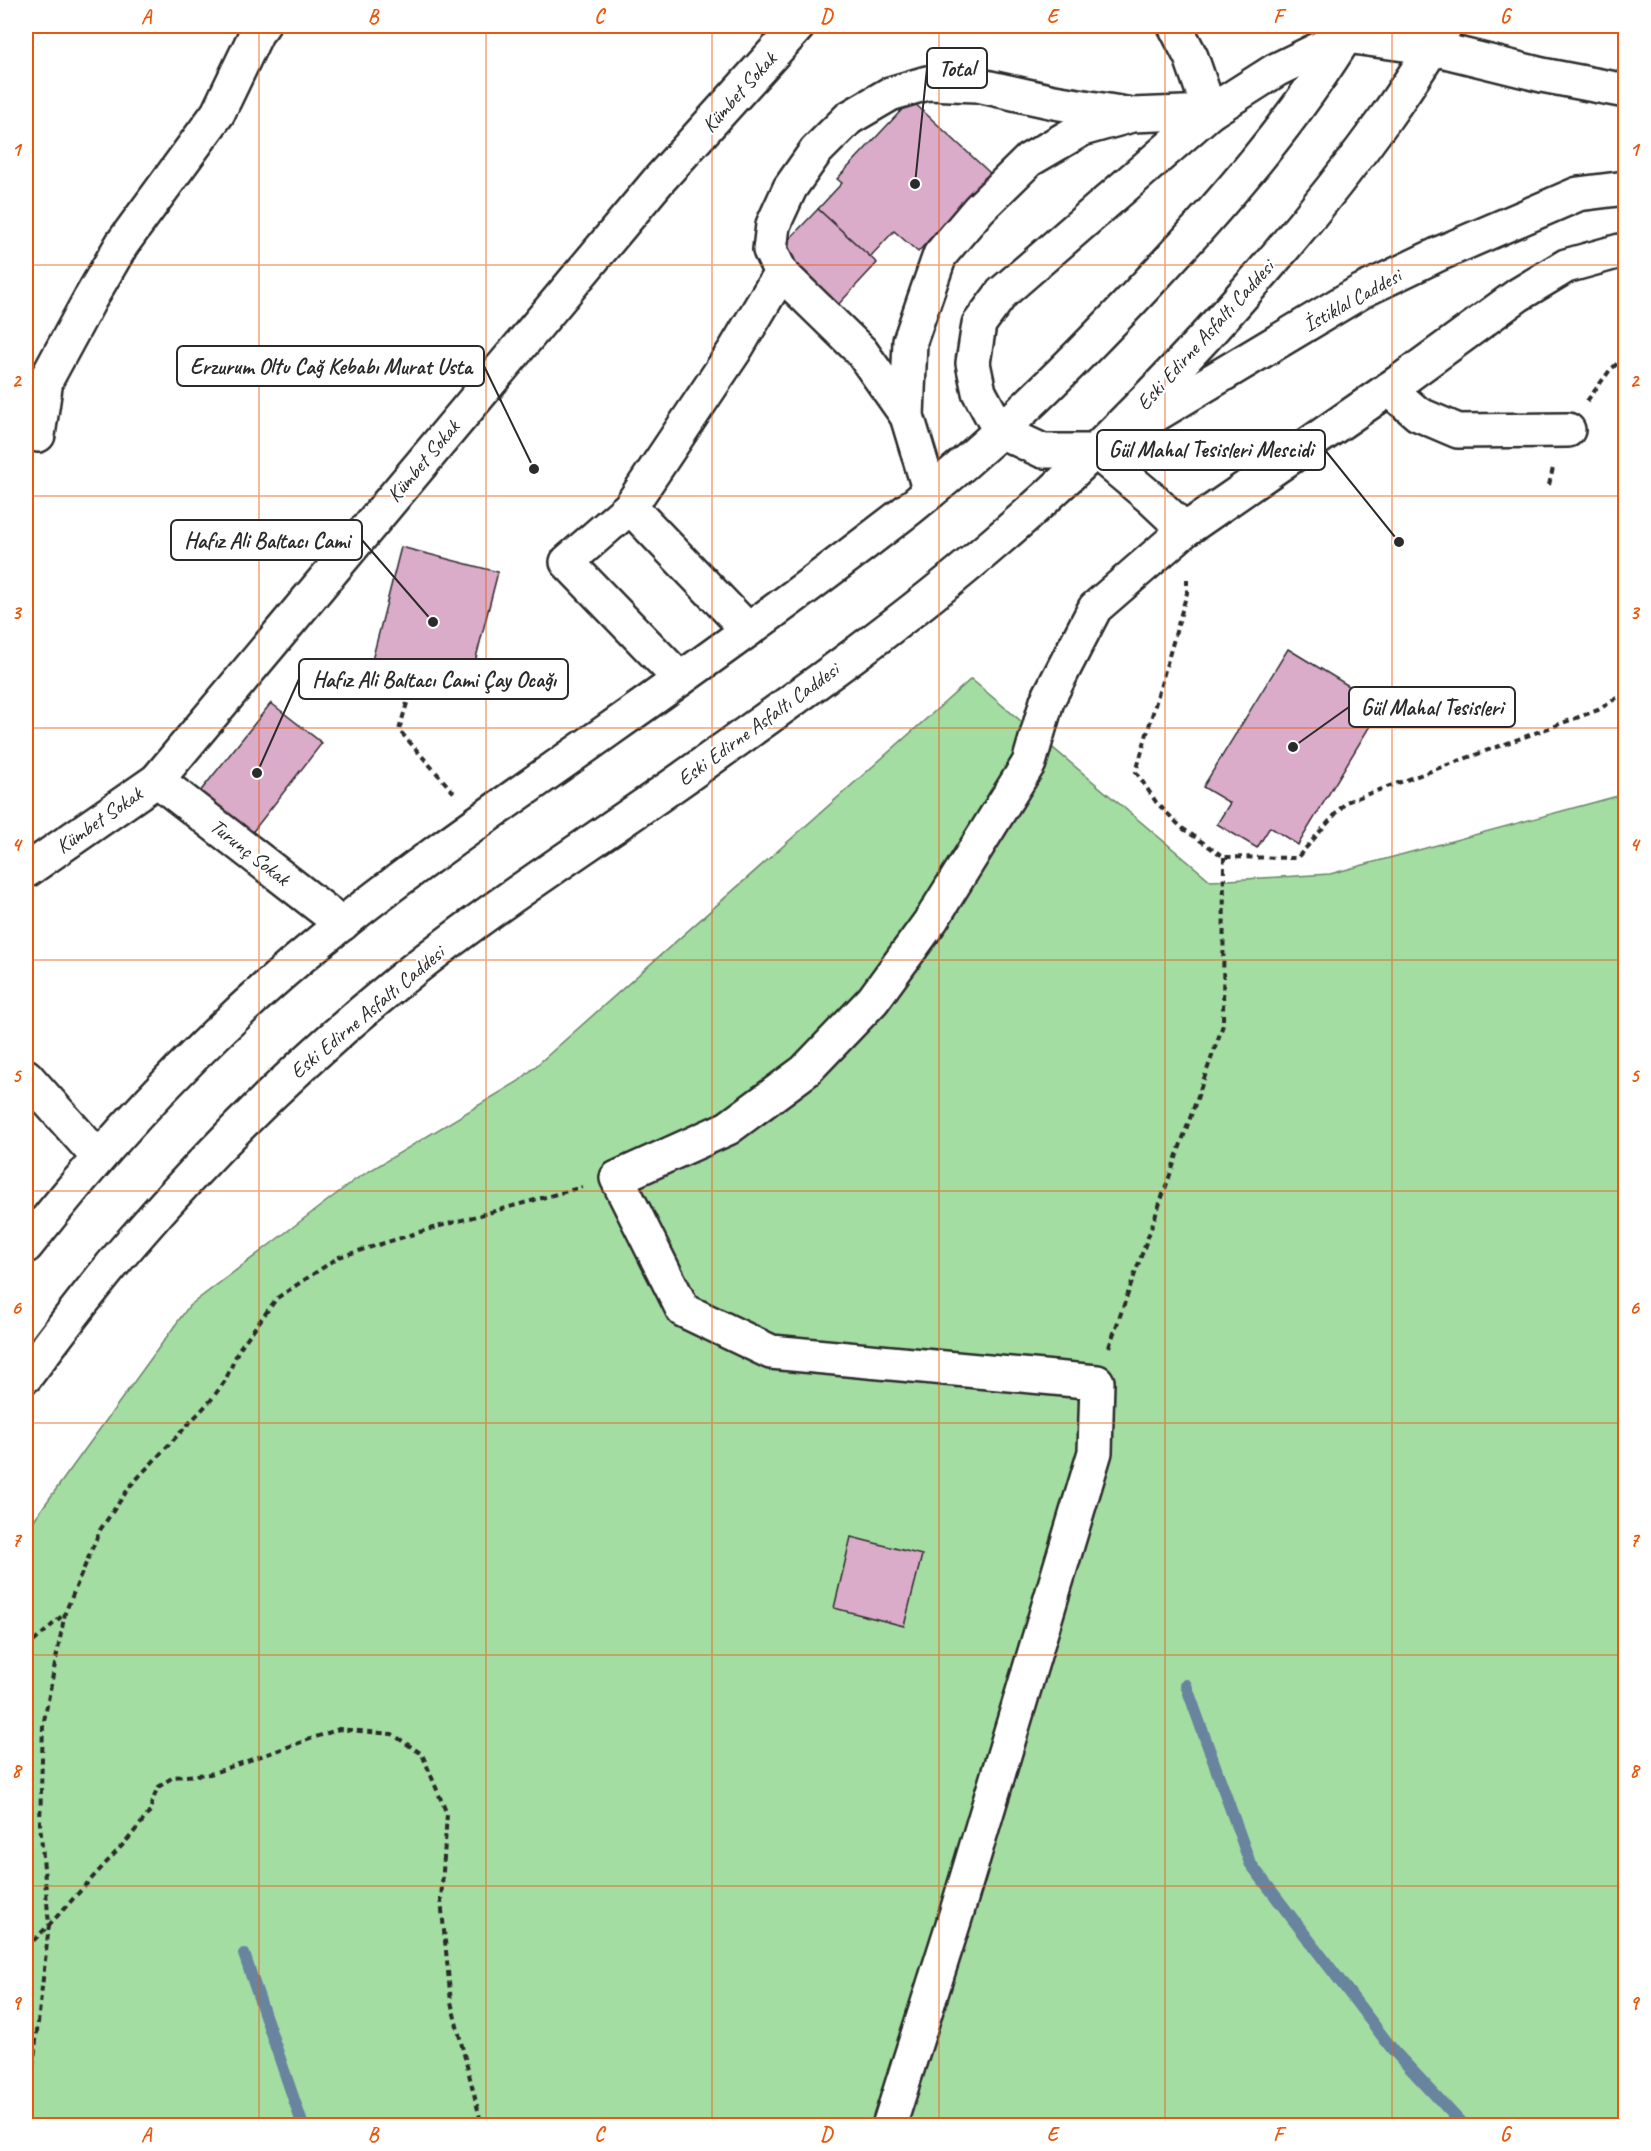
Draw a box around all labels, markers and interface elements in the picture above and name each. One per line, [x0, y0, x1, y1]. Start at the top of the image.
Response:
text: A [141, 4, 153, 29]
text: B [368, 4, 380, 29]
text: C [594, 4, 606, 29]
text: D [820, 4, 834, 29]
text: E [1047, 4, 1061, 29]
text: F [1273, 4, 1287, 29]
text: G [1500, 4, 1513, 29]
street label: Kümbet Sokak [696, 45, 783, 138]
callout: Total [927, 48, 987, 88]
text: Total [939, 55, 979, 83]
text: 1 [12, 137, 23, 162]
text: 1 [1630, 137, 1641, 162]
street label: Eski Edirne Asfaltı Caddesi [1131, 252, 1281, 415]
street label: İstiklal Caddesi [1299, 261, 1408, 337]
callout: Erzurum Oltu Cağ Kebabı Murat Usta [177, 346, 484, 386]
text: Erzurum Oltu Cağ Kebabı Murat Usta [190, 353, 474, 381]
text: 2 [12, 368, 23, 393]
text: 2 [1630, 368, 1641, 393]
street label: Kümbet Sokak [381, 413, 466, 507]
callout: Gül Mahal Tesisleri Mescidi [1097, 430, 1325, 470]
text: Gül Mahal Tesisleri Mescidi [1109, 436, 1316, 464]
callout: Hafız Ali Baltacı Cami [171, 520, 362, 560]
text: Hafız Ali Baltacı Cami [184, 527, 353, 555]
text: 3 [12, 600, 23, 625]
text: 3 [1630, 600, 1641, 625]
street label: Eski Edirne Asfaltı Caddesi [672, 655, 846, 791]
callout: Hafız Ali Baltacı Cami Çay Ocağı [299, 659, 568, 699]
text: Hafız Ali Baltacı Cami Çay Ocağı [312, 666, 558, 694]
callout: Gül Mahal Tesisleri [1349, 687, 1515, 727]
text: Gül Mahal Tesisleri [1361, 694, 1506, 722]
street label: Kümbet Sokak [51, 780, 148, 859]
street label: Turunç Sokak [205, 813, 296, 892]
text: 4 [12, 832, 24, 857]
text: 4 [1630, 832, 1642, 857]
street label: Eski Edirne Asfaltı Caddesi [285, 938, 452, 1084]
text: 5 [12, 1063, 23, 1088]
text: 5 [1630, 1063, 1641, 1088]
text: 6 [11, 1295, 22, 1320]
text: 6 [1629, 1295, 1640, 1320]
text: 7 [12, 1527, 23, 1552]
text: 7 [1630, 1527, 1641, 1552]
text: 8 [12, 1758, 24, 1783]
text: 8 [1630, 1758, 1642, 1783]
text: 9 [12, 1990, 23, 2015]
text: 9 [1630, 1990, 1641, 2015]
text: A [141, 2122, 153, 2147]
text: B [368, 2122, 380, 2147]
text: C [594, 2122, 606, 2147]
text: D [820, 2122, 834, 2147]
text: E [1047, 2122, 1061, 2147]
text: F [1273, 2122, 1287, 2147]
text: G [1500, 2122, 1513, 2147]

